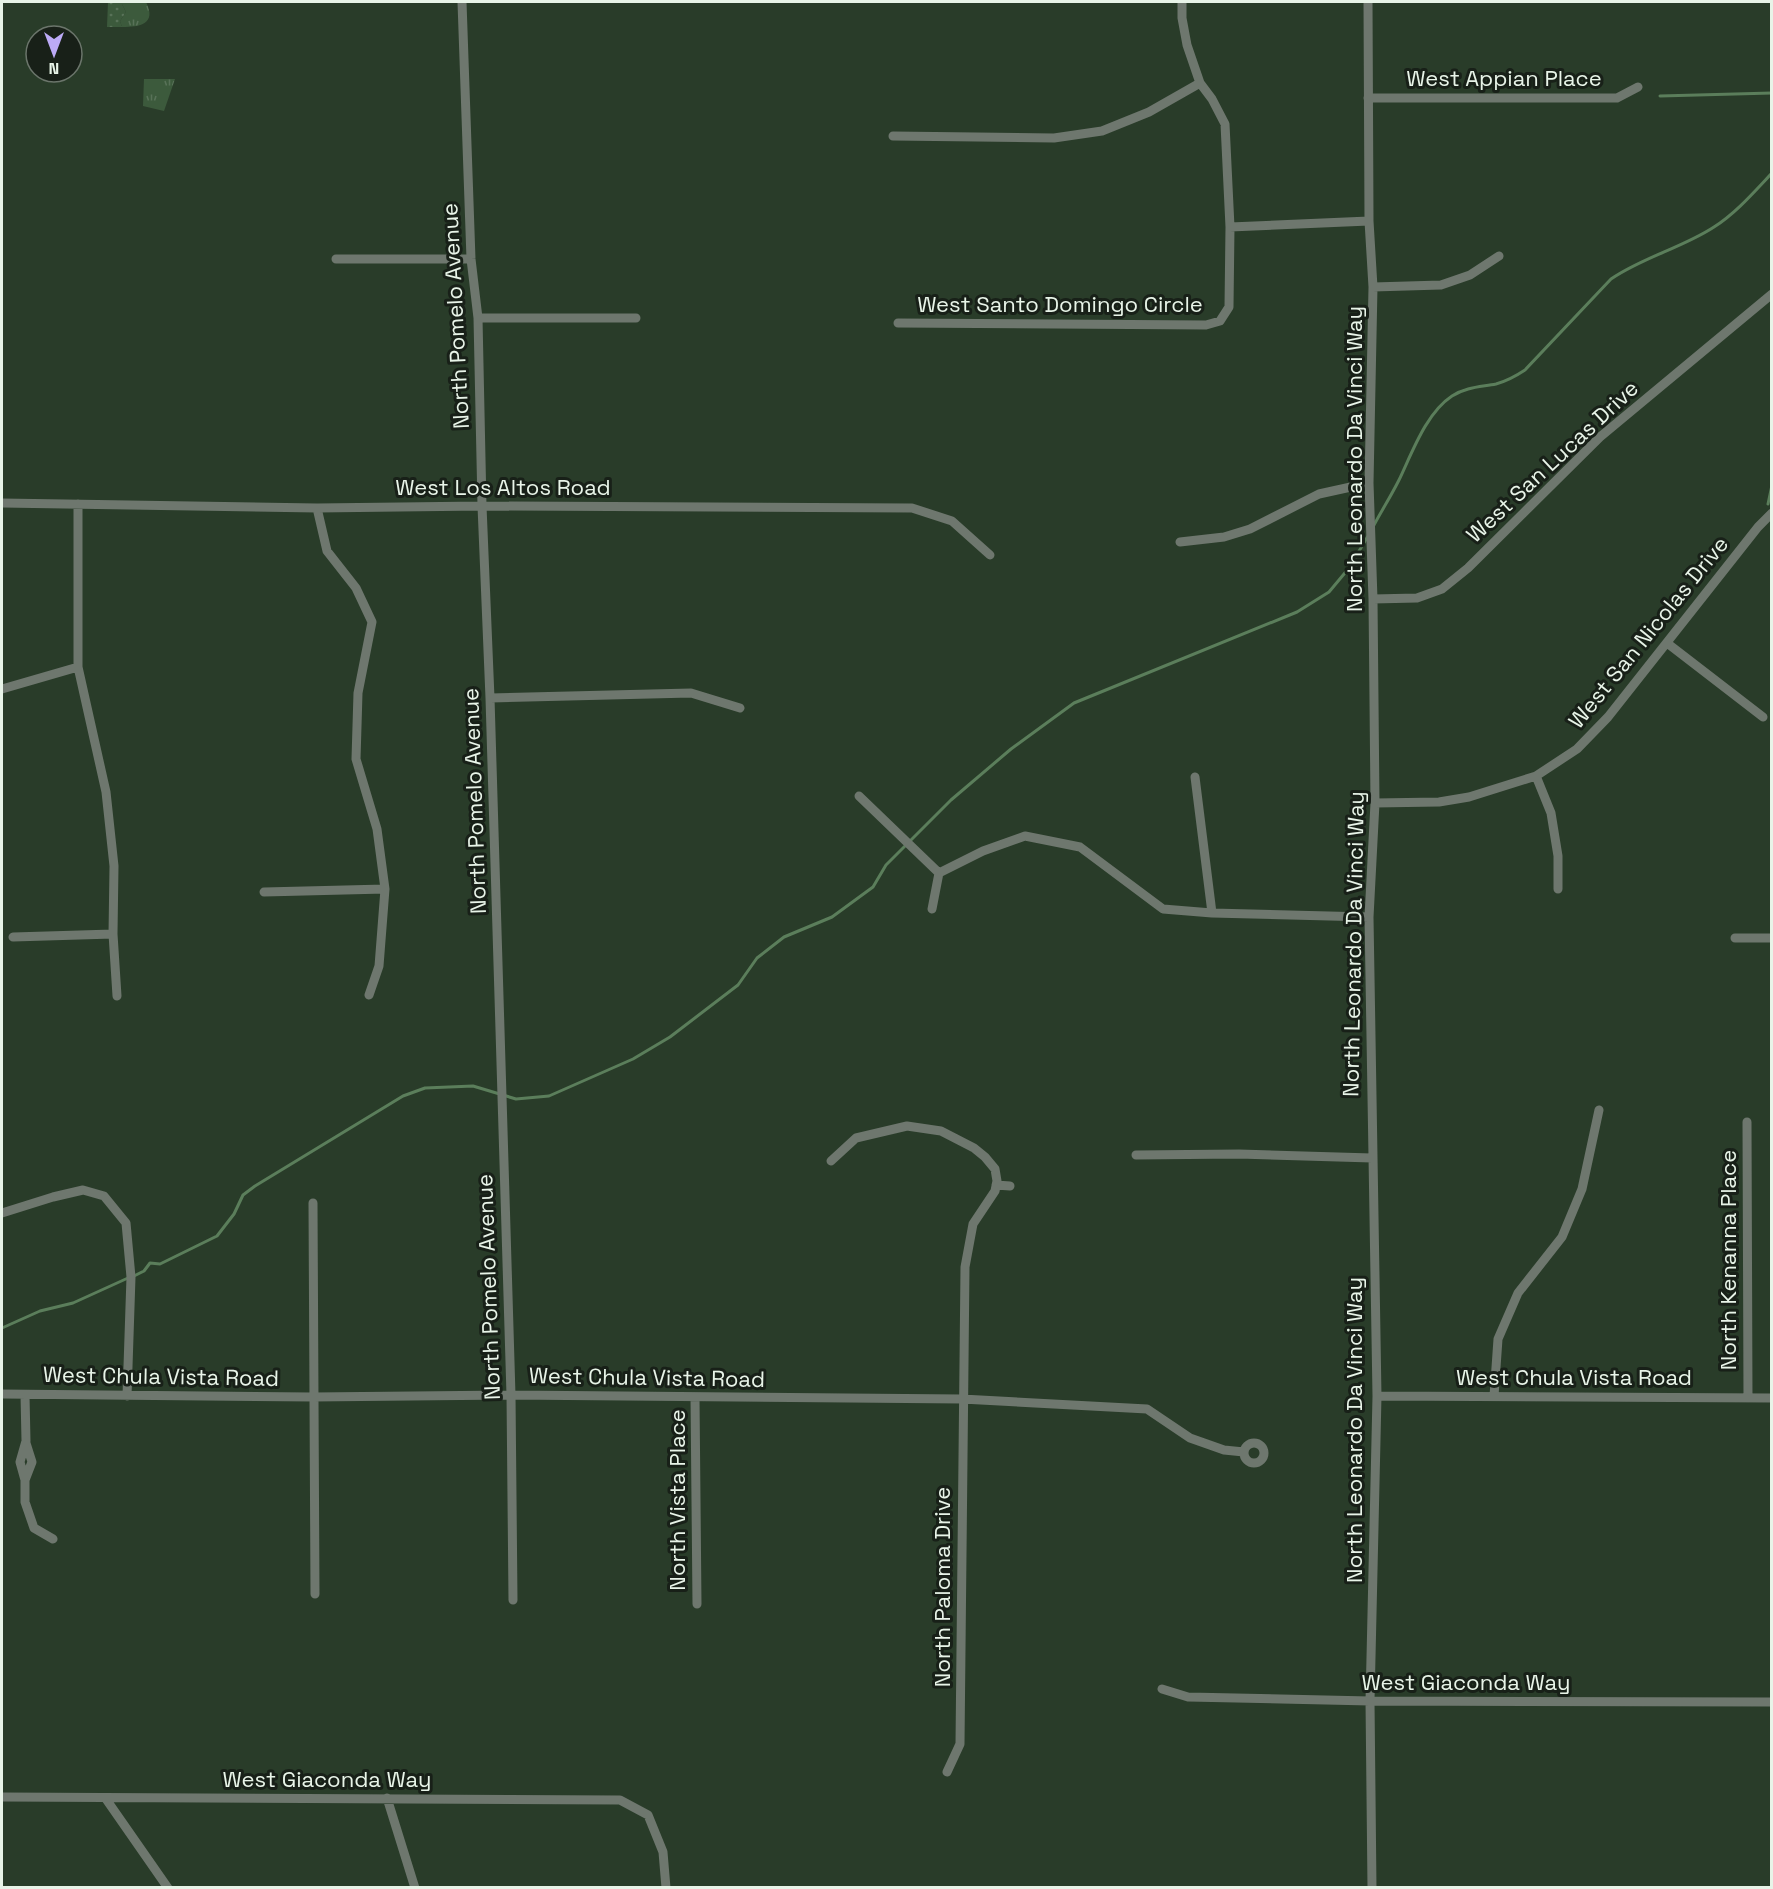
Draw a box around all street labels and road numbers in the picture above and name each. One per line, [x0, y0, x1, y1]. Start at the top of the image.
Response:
street label: West Appian Place [1406, 64, 1602, 92]
street label: North Pomelo Avenue [435, 202, 475, 430]
street label: West Santo Domingo Circle [917, 290, 1203, 318]
street label: North Leonardo Da Vinci Way [1340, 306, 1368, 612]
street label: West San Lucas Drive [1460, 374, 1644, 548]
street label: West Los Altos Road [395, 473, 611, 501]
street label: West San Nicolas Drive [1562, 530, 1734, 734]
street label: North Pomelo Avenue [456, 687, 492, 915]
street label: North Leonardo Da Vinci Way [1336, 791, 1370, 1097]
street label: North Kenanna Place [1714, 1150, 1742, 1370]
street label: North Pomelo Avenue [470, 1173, 506, 1401]
street label: North Leonardo Da Vinci Way [1340, 1277, 1368, 1583]
street label: West Chula Vista Road [43, 1360, 279, 1392]
street label: West Chula Vista Road [529, 1361, 765, 1393]
street label: West Chula Vista Road [1456, 1363, 1692, 1391]
street label: North Vista Place [663, 1409, 691, 1591]
street label: North Paloma Drive [928, 1487, 956, 1687]
street label: West Giaconda Way [1362, 1668, 1570, 1696]
street label: West Giaconda Way [223, 1765, 431, 1793]

